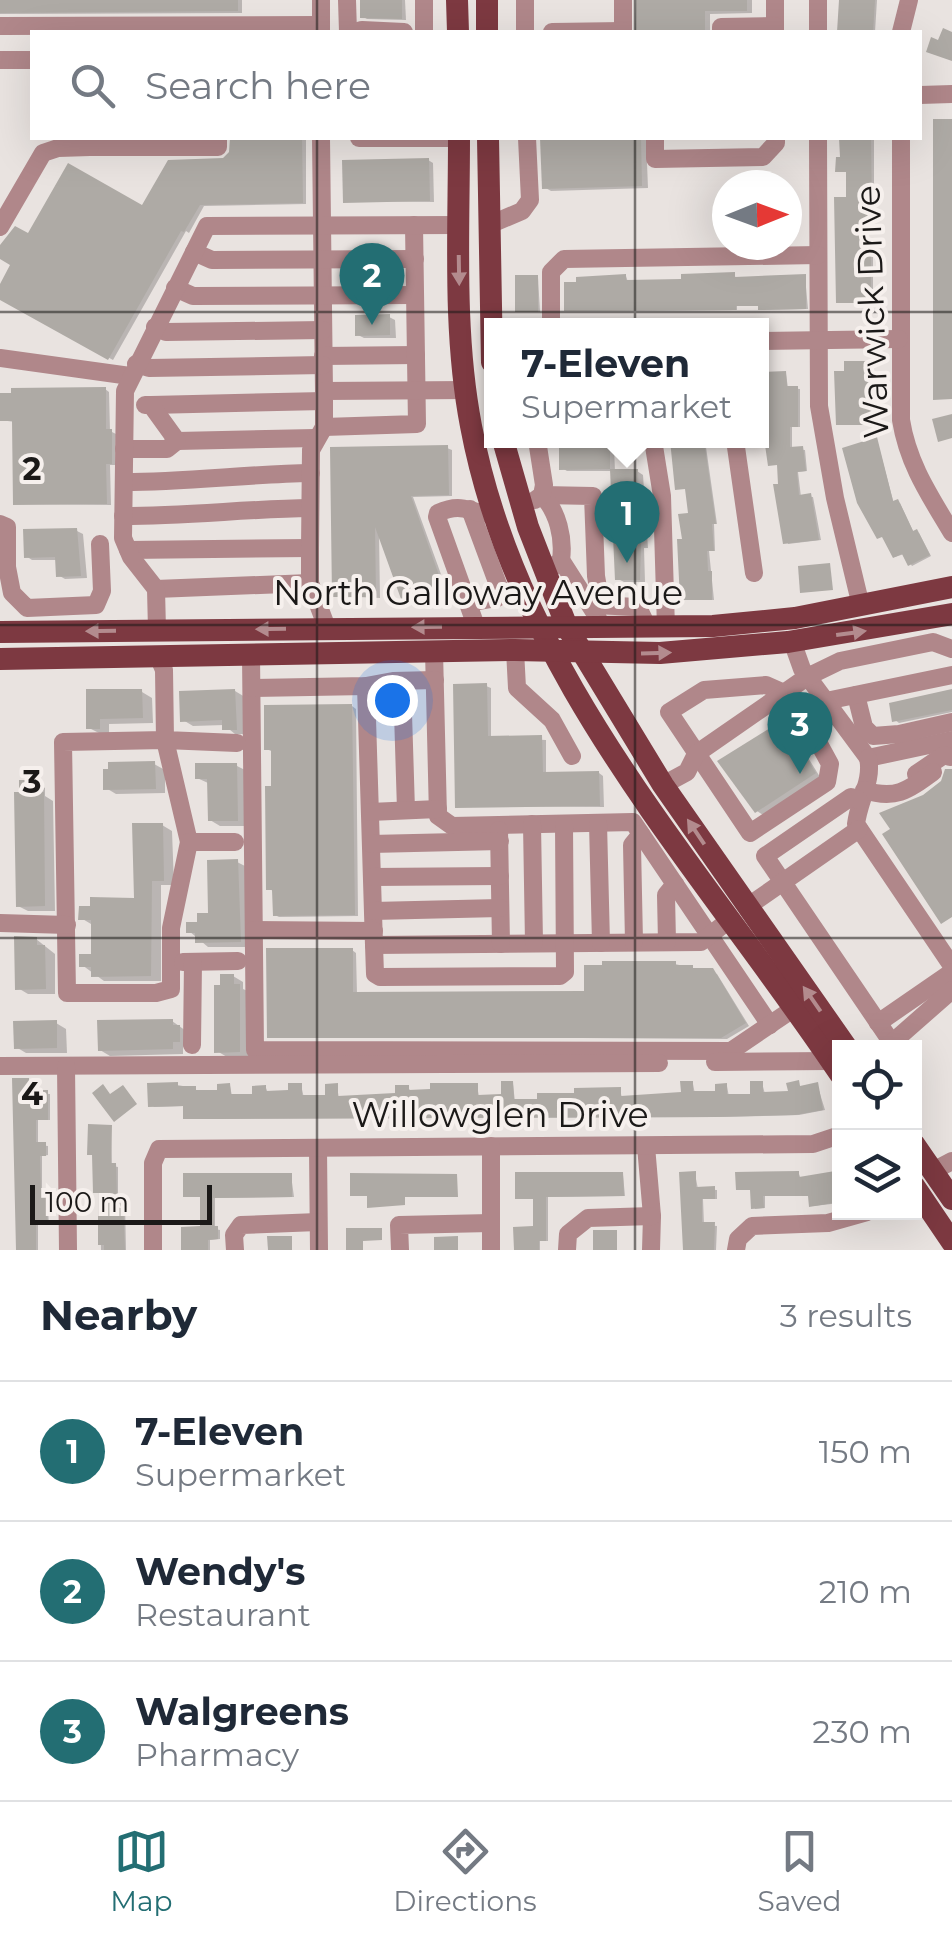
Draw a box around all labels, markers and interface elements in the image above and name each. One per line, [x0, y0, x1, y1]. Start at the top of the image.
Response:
search box [30, 30, 922, 140]
icon: search [65, 58, 120, 113]
text: Search here [145, 62, 371, 109]
north arrow [712, 170, 802, 260]
street label: Warwick Drive [846, 185, 897, 439]
pin: 2 [340, 242, 404, 325]
one-way arrow [452, 254, 468, 286]
popup [484, 318, 769, 448]
text: 7-Eleven [521, 340, 690, 387]
text: Supermarket [521, 387, 732, 426]
text: 2 [23, 449, 41, 488]
pin: 1 [594, 480, 660, 563]
street label: North Galloway Avenue [273, 571, 683, 614]
one-way arrow [411, 619, 443, 635]
one-way arrow [255, 621, 287, 637]
one-way arrow [85, 623, 117, 639]
one-way arrow [836, 624, 868, 640]
one-way arrow [640, 644, 672, 660]
your location [367, 675, 418, 726]
pin: 3 [768, 692, 832, 774]
text: 3 [22, 762, 41, 801]
one-way arrow [687, 819, 706, 846]
one-way arrow [803, 985, 823, 1012]
map controls [832, 1040, 922, 1220]
button: locate [832, 1040, 922, 1130]
text: 4 [21, 1074, 43, 1113]
street label: Willowglen Drive [351, 1093, 649, 1136]
button: layers [832, 1130, 922, 1220]
scale bar [30, 1180, 212, 1224]
text: 100 m [45, 1185, 129, 1219]
text: Nearby [40, 1289, 197, 1341]
text: 3 results [780, 1296, 912, 1335]
text: 7-Eleven [135, 1408, 304, 1455]
text: 1 [66, 1432, 79, 1471]
text: 150 m [819, 1432, 912, 1471]
text: Supermarket [135, 1455, 346, 1494]
text: Wendy's [135, 1548, 305, 1595]
text: 2 [63, 1572, 82, 1611]
text: 210 m [819, 1572, 912, 1611]
text: Restaurant [135, 1595, 311, 1634]
text: Walgreens [135, 1688, 349, 1735]
text: 3 [63, 1712, 82, 1751]
text: 230 m [812, 1712, 912, 1751]
text: Pharmacy [135, 1735, 299, 1774]
tab: Map [110, 1824, 173, 1918]
tab: Directions [393, 1824, 537, 1918]
tab: Saved [757, 1824, 842, 1918]

